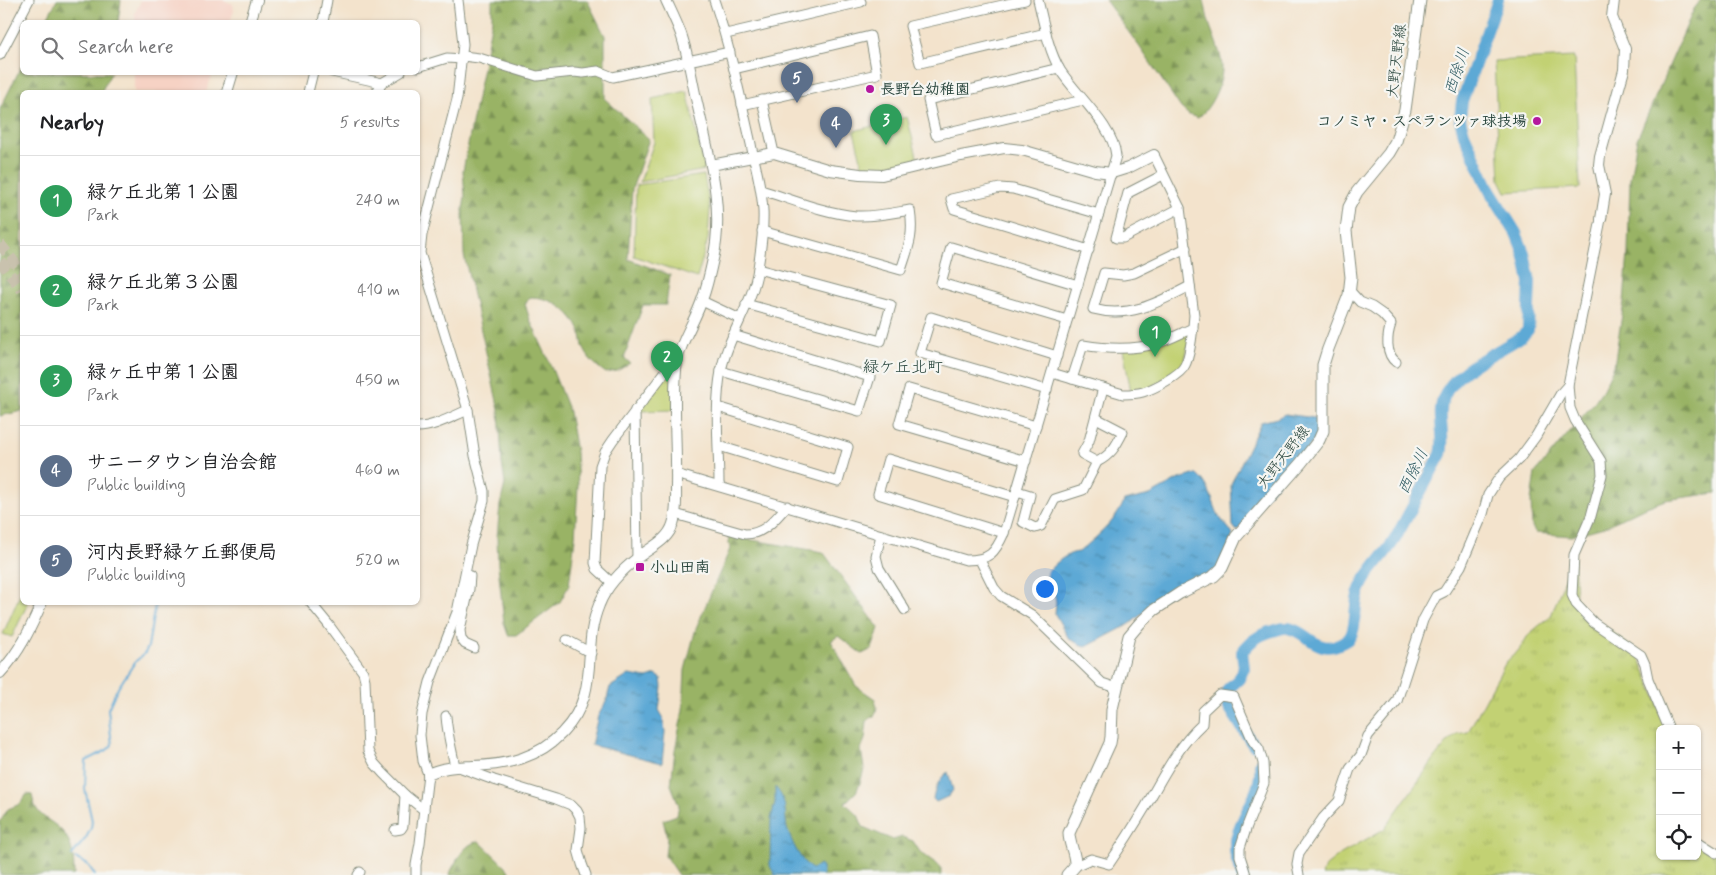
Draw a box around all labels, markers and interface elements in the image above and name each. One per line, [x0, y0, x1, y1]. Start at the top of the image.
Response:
search box [20, 20, 420, 75]
street label: 大野天野線 [1382, 23, 1411, 100]
icon: search [38, 34, 66, 62]
text: Search here [78, 35, 174, 60]
water label: 西除川 [1440, 45, 1475, 98]
pin: 5 [781, 62, 813, 103]
place label: 長野台幼稚園 [880, 80, 970, 100]
marker: 長野台幼稚園 [864, 83, 876, 95]
pin: 3 [870, 104, 902, 145]
pin: 4 [820, 107, 852, 148]
text: Nearby [40, 109, 104, 137]
text: 5 results [340, 112, 400, 133]
place label: コノミヤ・スペランツァ球技場 [1317, 112, 1527, 132]
marker: コノミヤ・スペランツァ球技場 [1531, 115, 1543, 127]
text: 緑ケ丘北第１公園 [87, 180, 239, 205]
text: 1 [52, 190, 60, 211]
text: 240 m [356, 190, 400, 211]
text: Park [87, 205, 119, 226]
text: 緑ケ丘北第３公園 [87, 270, 239, 295]
text: 2 [52, 280, 60, 301]
text: 410 m [357, 280, 400, 301]
text: Park [87, 295, 119, 316]
pin: 1 [1139, 316, 1171, 357]
pin: 2 [651, 341, 683, 382]
district label: 緑ケ丘北町 [863, 357, 943, 378]
text: 緑ヶ丘中第１公園 [87, 360, 239, 385]
text: 3 [52, 370, 60, 391]
text: 450 m [355, 370, 400, 391]
text: Park [87, 385, 119, 406]
street label: 大野天野線 [1253, 422, 1315, 493]
water label: 西除川 [1393, 445, 1433, 498]
text: サニータウン自治会館 [87, 450, 277, 475]
text: 4 [51, 460, 61, 481]
text: 460 m [355, 460, 400, 481]
text: Public building [87, 475, 186, 496]
text: 河内長野緑ケ丘郵便局 [87, 540, 277, 565]
text: 5 [51, 550, 61, 571]
text: 520 m [355, 550, 400, 571]
place label: 小山田南 [650, 558, 710, 578]
marker: 小山田南 [634, 561, 646, 573]
text: Public building [87, 565, 186, 586]
your location [1032, 576, 1058, 602]
map controls [1656, 725, 1701, 860]
button: + [1656, 725, 1701, 770]
button: − [1656, 770, 1701, 815]
button: locate [1656, 815, 1701, 860]

